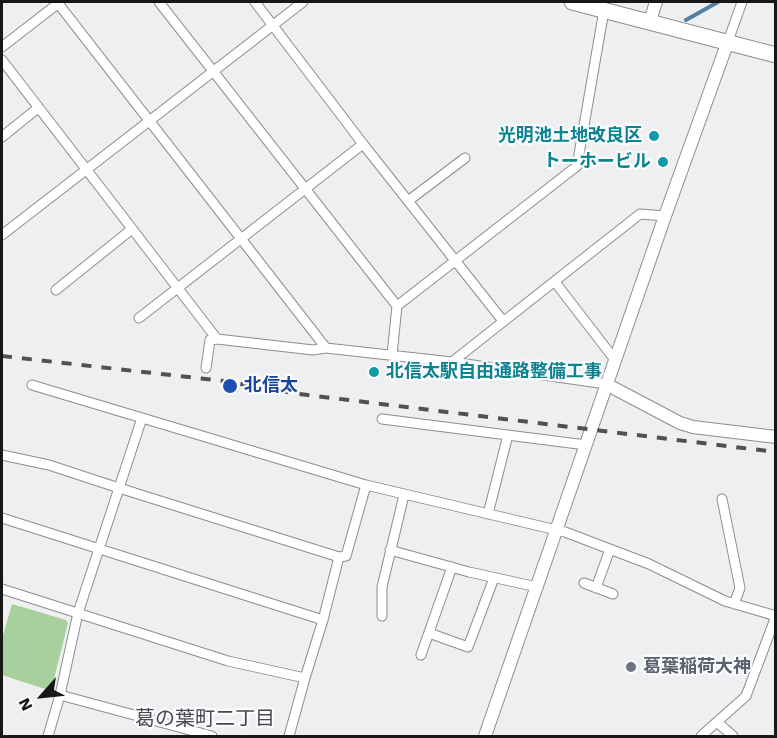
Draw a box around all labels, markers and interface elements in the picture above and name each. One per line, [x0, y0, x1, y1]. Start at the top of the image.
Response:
place label: 光明池土地改良区 [498, 125, 642, 147]
marker: 光明池土地改良区 [647, 129, 661, 143]
place label: トーホービル [543, 151, 651, 173]
marker: トーホービル [656, 155, 670, 169]
place label: 北信太駅自由通路整備工事 [386, 361, 602, 383]
marker: 北信太駅自由通路整備工事 [367, 365, 381, 379]
place label: 北信太 [244, 375, 298, 397]
marker: 北信太 [221, 377, 239, 395]
place label: 葛葉稲荷大神 [643, 656, 751, 678]
marker: 葛葉稲荷大神 [624, 660, 638, 674]
north arrow [12, 666, 72, 726]
text: N [14, 695, 37, 714]
district label: 葛の葉町二丁目 [135, 707, 275, 731]

